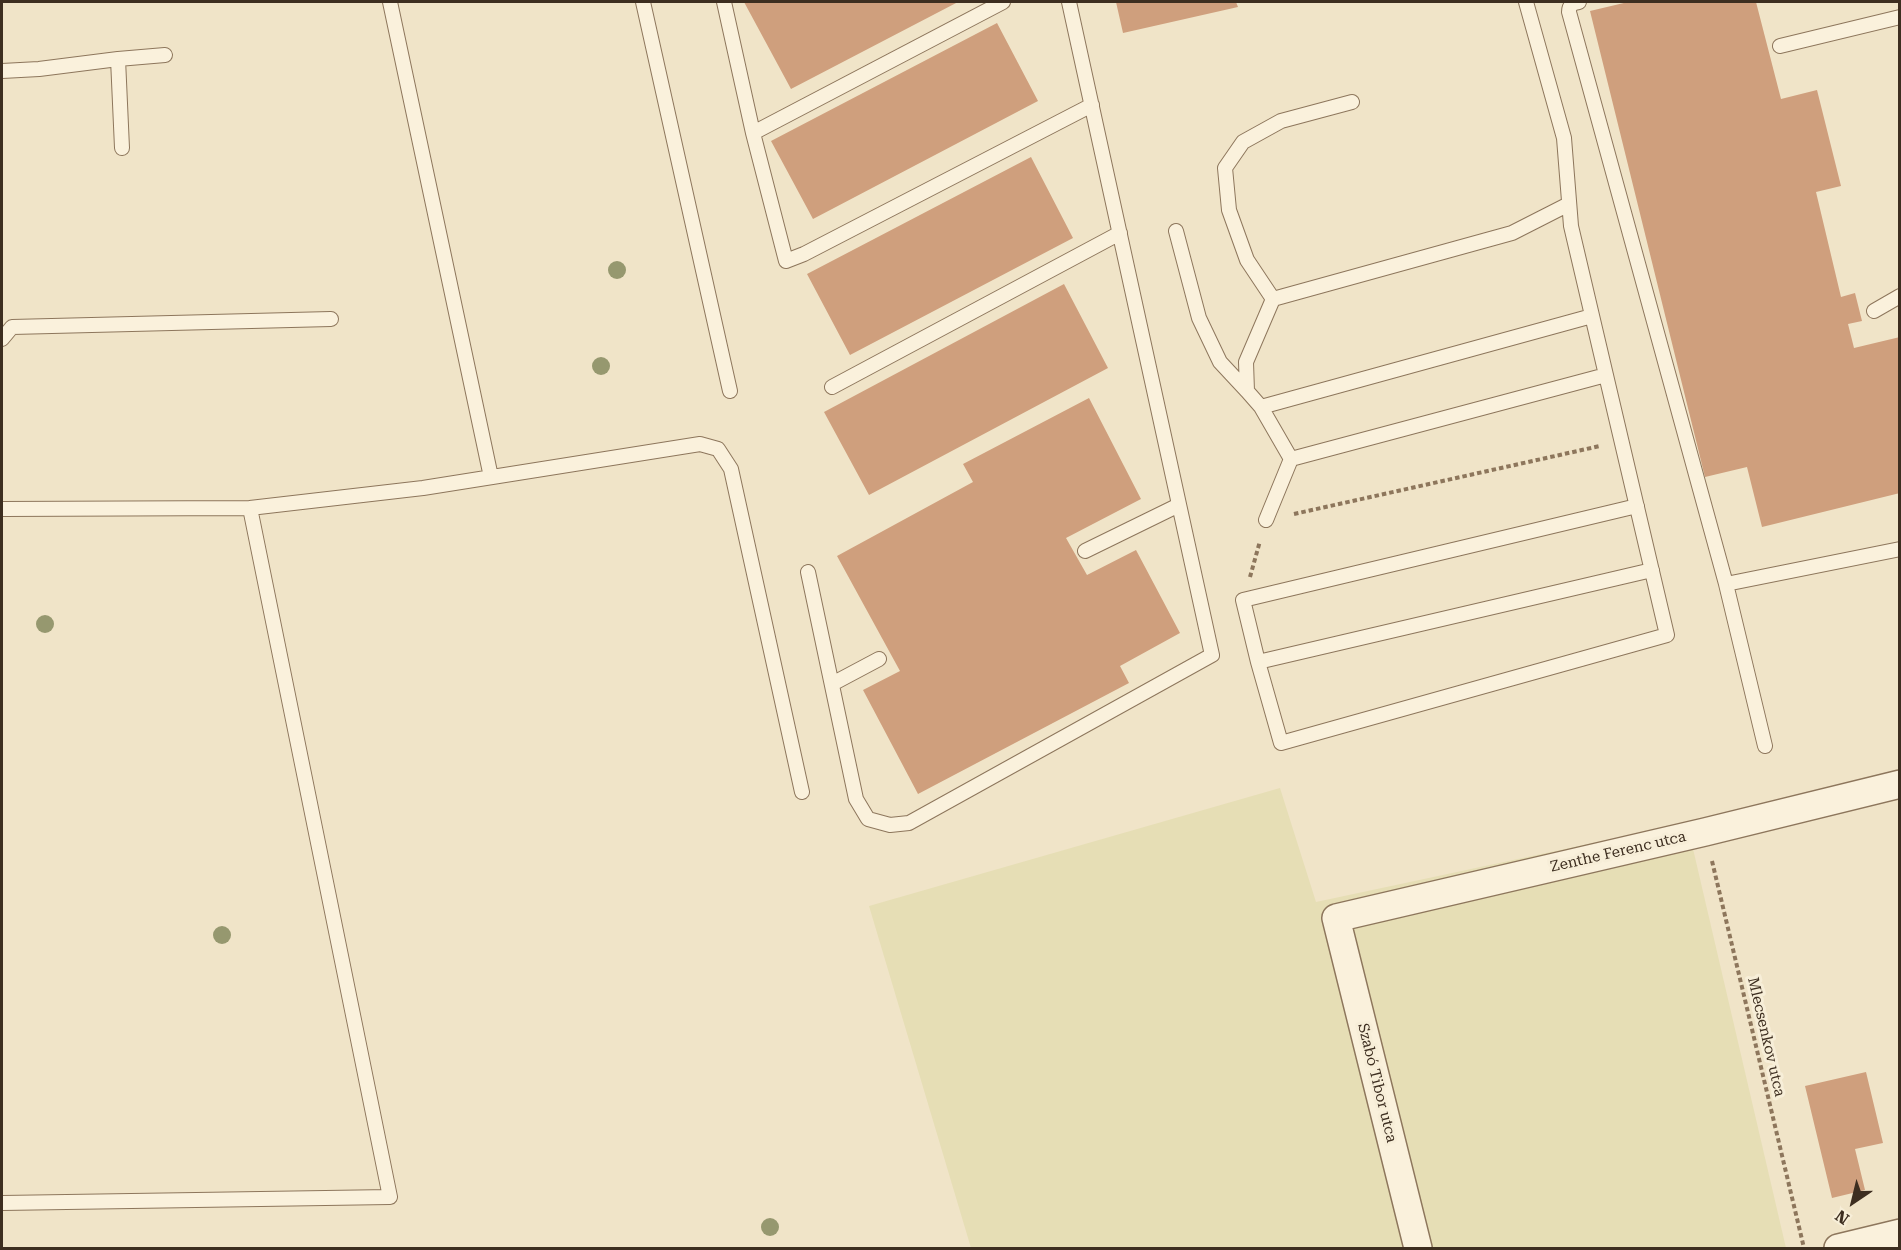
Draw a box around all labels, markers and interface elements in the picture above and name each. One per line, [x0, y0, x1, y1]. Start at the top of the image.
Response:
street label: Zenthe Ferenc utca [1548, 828, 1688, 876]
street label: Mlecsenkov utca [1743, 975, 1789, 1099]
street label: Szabó Tibor utca [1353, 1022, 1401, 1144]
north arrow [1823, 1172, 1883, 1232]
text: N [1832, 1206, 1853, 1228]

